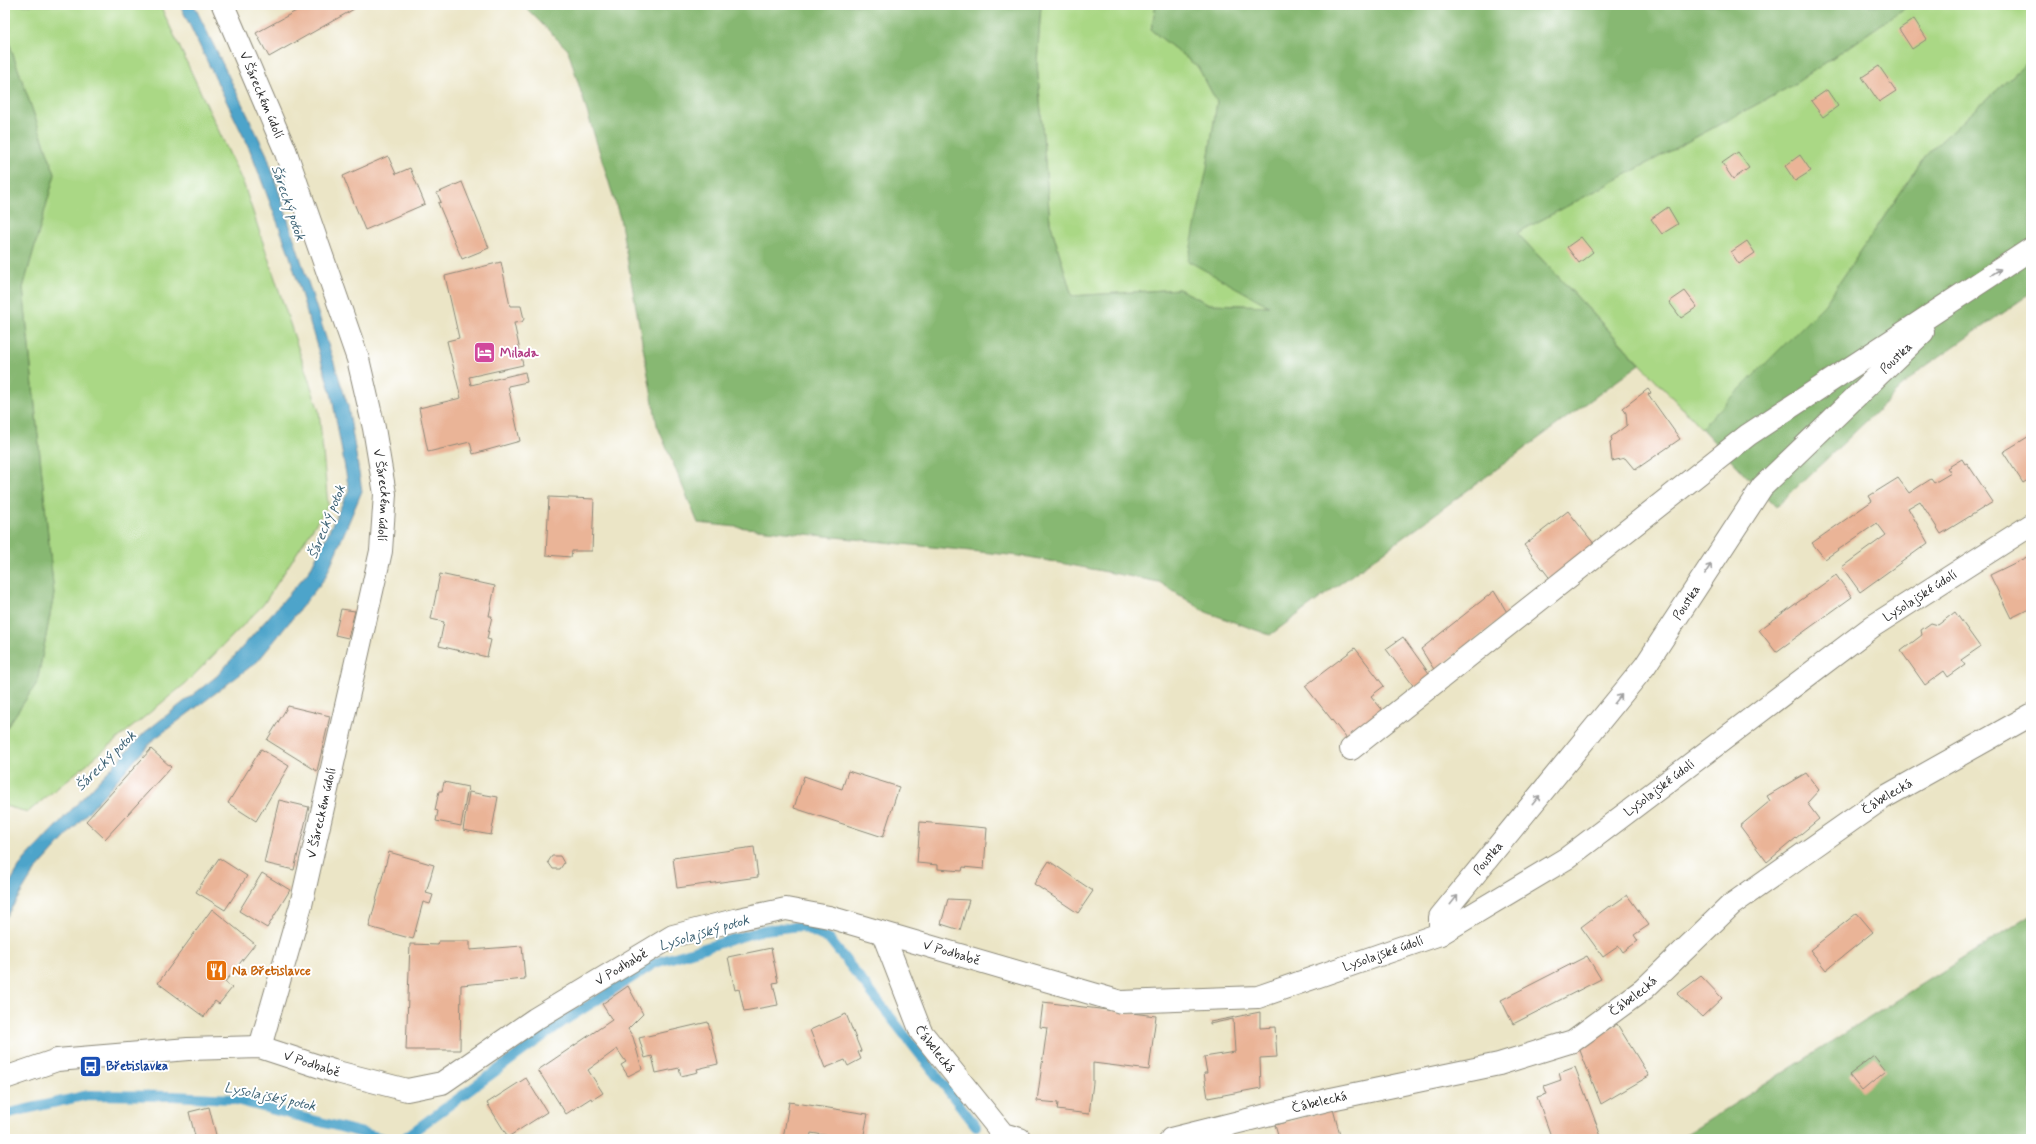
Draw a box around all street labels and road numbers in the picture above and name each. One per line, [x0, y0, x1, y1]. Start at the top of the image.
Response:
street label: V Šáreckém údolí [235, 49, 288, 141]
street label: Poustka [1876, 338, 1916, 377]
street label: V Šáreckém údolí [369, 448, 394, 542]
street label: Lysolajské údolí [1880, 566, 1960, 626]
street label: Poustka [1669, 581, 1704, 623]
street label: Lysolajské údolí [1620, 756, 1698, 820]
street label: V Šáreckém údolí [303, 766, 341, 860]
street label: Čábelecká [1858, 775, 1916, 819]
street label: Poustka [1469, 838, 1507, 878]
street label: Lysolajské údolí [1340, 932, 1426, 976]
street label: V Podbabě [921, 936, 982, 969]
street label: V Podbabě [592, 945, 651, 990]
street label: Čábelecká [1605, 972, 1661, 1020]
street label: Čábelecká [911, 1023, 959, 1077]
street label: V Podbabě [281, 1047, 342, 1081]
street label: Čábelecká [1290, 1087, 1349, 1117]

